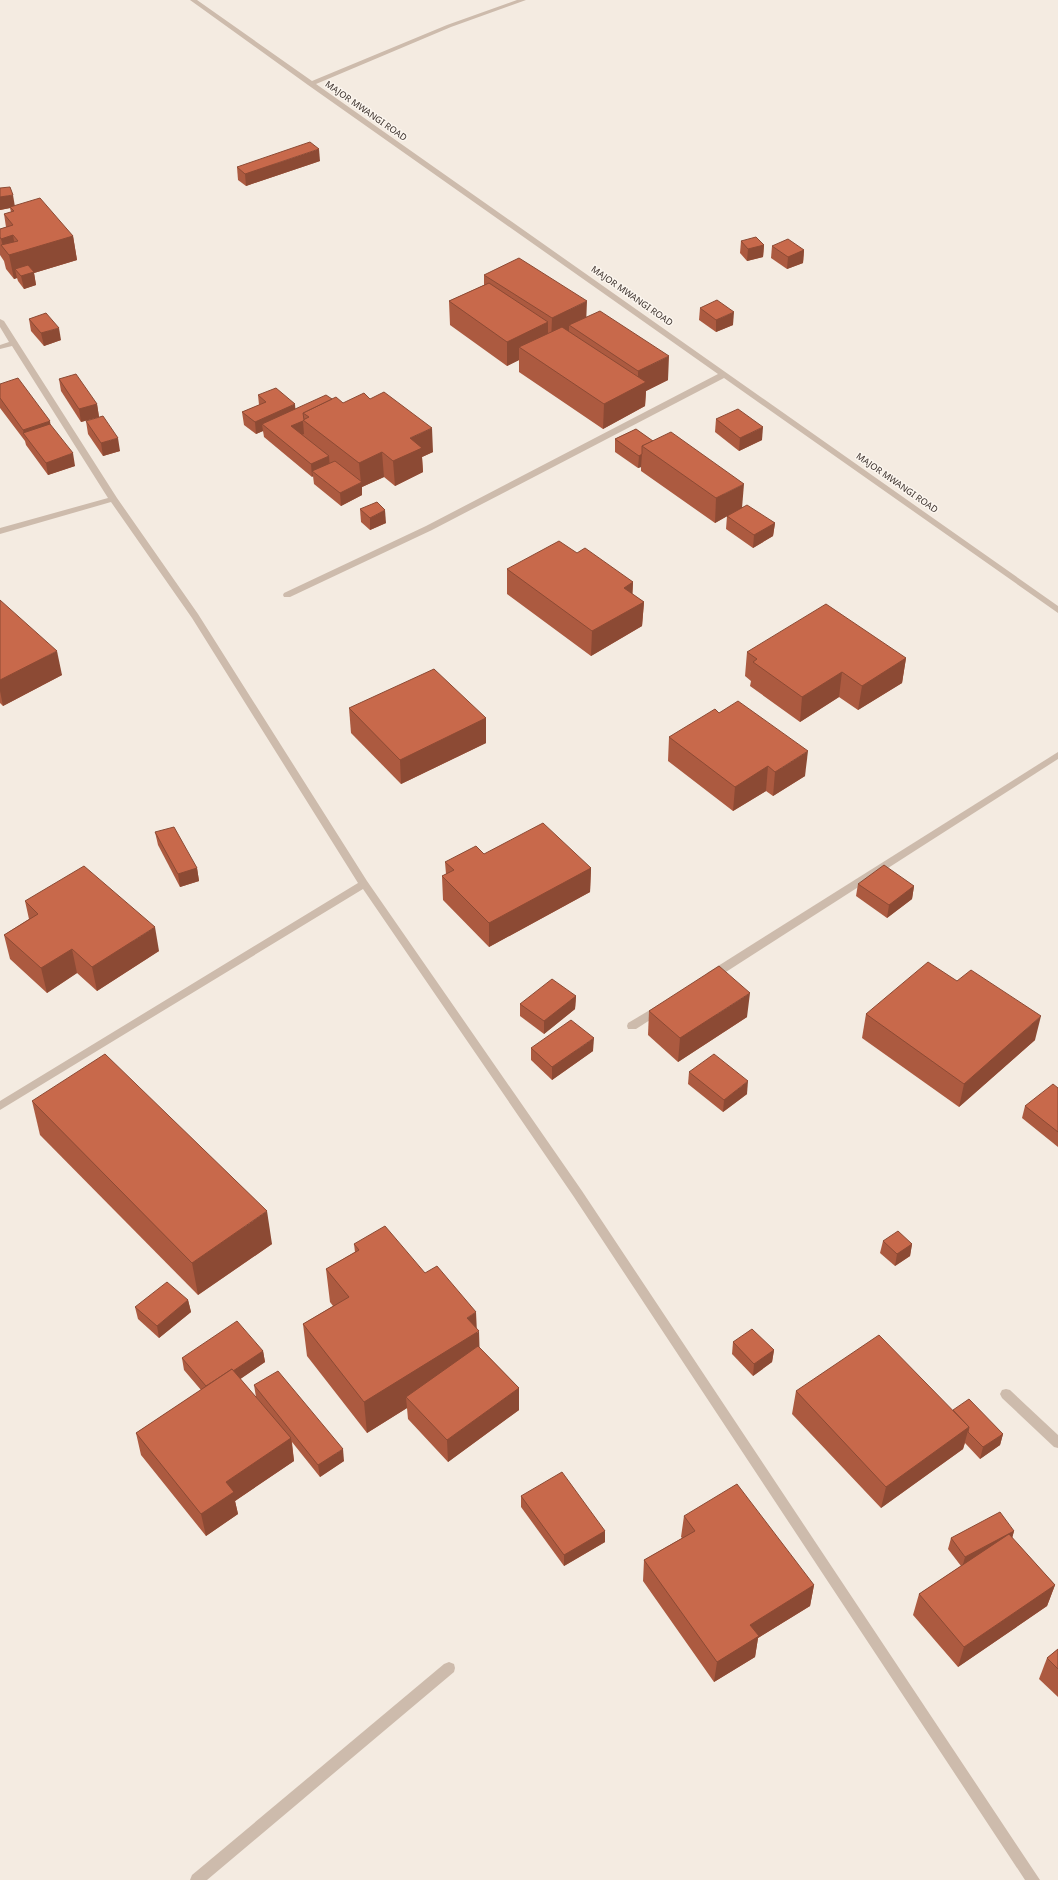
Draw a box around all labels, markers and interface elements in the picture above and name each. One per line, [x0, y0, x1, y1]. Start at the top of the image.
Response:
street label: MAJOR MWANGI ROAD [323, 77, 410, 144]
street label: MAJOR MWANGI ROAD [589, 262, 676, 329]
street label: MAJOR MWANGI ROAD [854, 449, 941, 516]

